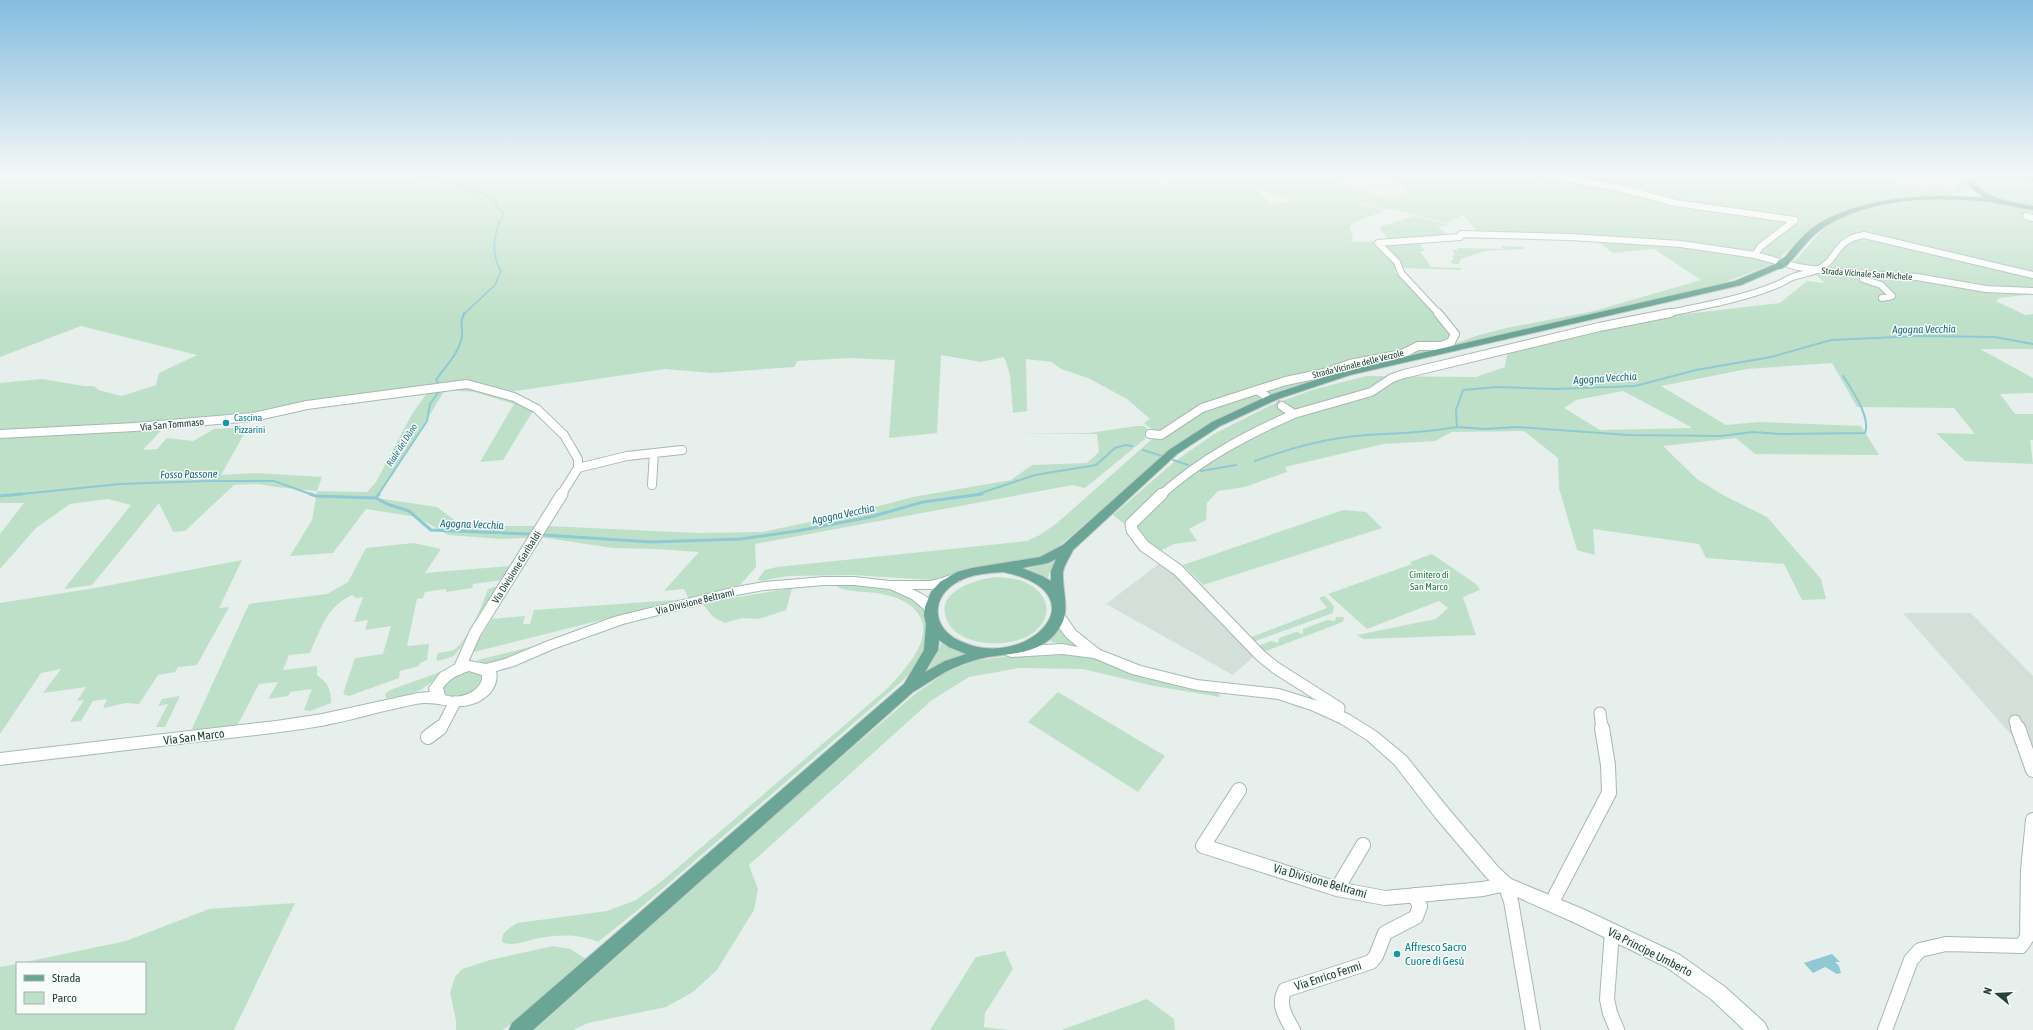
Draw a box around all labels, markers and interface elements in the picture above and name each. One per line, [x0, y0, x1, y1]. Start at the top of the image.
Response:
street label: Strada Vicinale San Michele [1821, 266, 1913, 282]
water label: Agogna Vecchia [1891, 322, 1956, 336]
street label: Strada Vicinale delle Verzole [1311, 348, 1405, 380]
water label: Agogna Vecchia [1572, 370, 1637, 386]
place label: Cascina Pizzarini [234, 412, 265, 435]
street label: Via San Tommaso [140, 416, 205, 433]
marker: Cascina Pizzarini [221, 418, 231, 428]
water label: Riale del Dűno [385, 422, 419, 468]
water label: Fosso Passone [160, 467, 218, 481]
water label: Agogna Vecchia [810, 502, 875, 527]
water label: Agogna Vecchia [439, 517, 504, 531]
street label: Via Divisione Garibaldi [490, 529, 543, 605]
park label: Cimitero di San Marco [1409, 569, 1449, 592]
street label: Via Divisione Beltrami [655, 586, 736, 617]
street label: Via San Marco [163, 726, 226, 748]
street label: Via Divisione Beltrami [1272, 861, 1368, 901]
street label: Via Principe Umberto [1605, 925, 1695, 980]
place label: Affresco Sacro Cuore di Gesù [1405, 940, 1467, 968]
marker: Affresco Sacro Cuore di Gesù [1392, 949, 1402, 959]
street label: Via Enrico Fermi [1293, 959, 1363, 993]
legend [16, 962, 146, 1014]
text: Strada [52, 971, 81, 985]
north arrow [1977, 974, 2017, 1014]
text: N [1981, 986, 1994, 996]
text: Parco [52, 991, 77, 1005]

